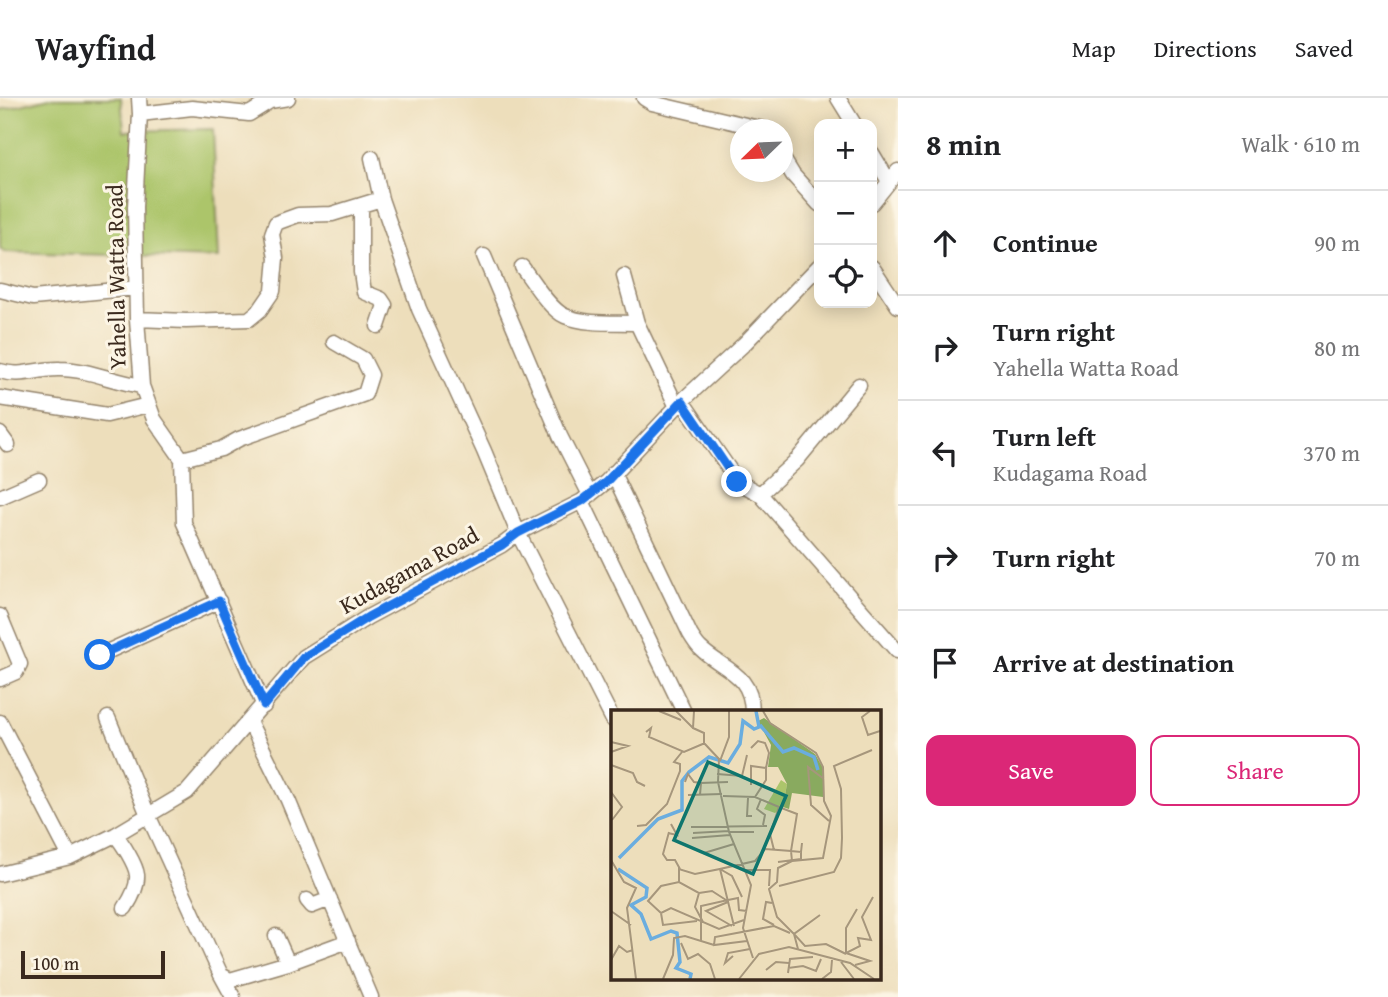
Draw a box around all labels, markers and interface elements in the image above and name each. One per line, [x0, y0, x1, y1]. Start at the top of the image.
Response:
text: Wayfind [35, 24, 156, 72]
text: Map [1072, 31, 1116, 66]
text: Directions [1154, 31, 1257, 66]
text: Saved [1295, 31, 1353, 66]
north arrow [730, 119, 793, 182]
map controls [814, 119, 877, 308]
button: + [814, 119, 877, 182]
text: 8 min [926, 122, 1001, 166]
text: Walk · 610 m [1241, 127, 1360, 160]
button: − [814, 182, 877, 245]
street label: Yahella Watta Road [97, 183, 134, 370]
text: Continue [993, 223, 1098, 262]
icon: ahead [926, 224, 964, 262]
text: 90 m [1314, 226, 1360, 259]
button: locate [814, 245, 877, 308]
text: Turn right [993, 312, 1115, 351]
icon: right [926, 329, 964, 367]
text: 80 m [1314, 331, 1360, 364]
text: Yahella Watta Road [993, 351, 1179, 384]
text: Turn left [993, 417, 1096, 456]
icon: left [926, 434, 964, 472]
text: 370 m [1303, 436, 1360, 469]
text: Kudagama Road [993, 456, 1147, 489]
route end [721, 466, 752, 497]
street label: Kudagama Road [333, 517, 485, 621]
text: Turn right [993, 538, 1115, 577]
icon: right [926, 539, 964, 577]
text: 70 m [1314, 541, 1360, 574]
route start [84, 639, 115, 670]
text: Arrive at destination [993, 643, 1234, 682]
icon: arrive [926, 644, 964, 682]
inset map [611, 710, 880, 979]
button: Save [926, 735, 1136, 806]
button: Share [1150, 735, 1360, 806]
scale bar [21, 948, 164, 980]
text: 100 m [32, 949, 79, 977]

